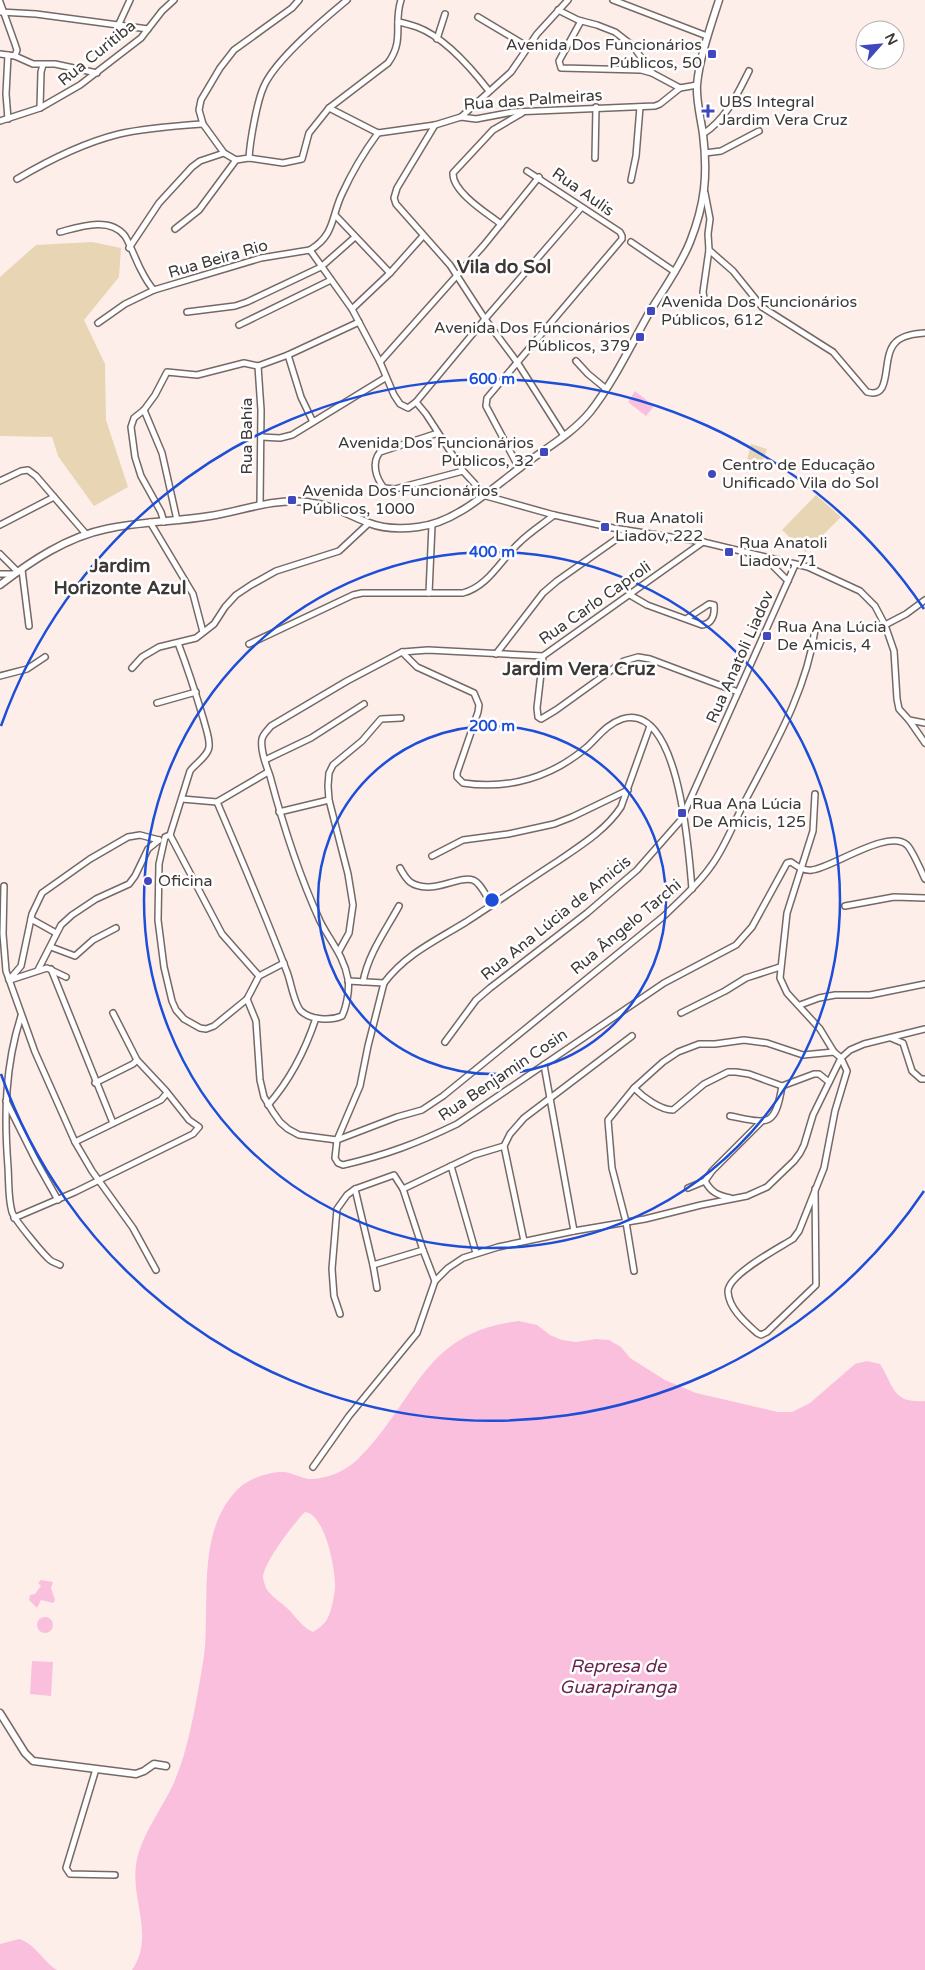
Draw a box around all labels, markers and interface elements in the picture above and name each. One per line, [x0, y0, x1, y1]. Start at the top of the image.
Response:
street label: Rua Curitiba [54, 16, 140, 90]
north arrow [855, 20, 905, 70]
text: N [881, 30, 901, 48]
place label: Avenida Dos Funcionários Públicos, 50 [506, 35, 702, 73]
marker: Avenida Dos Funcionários Públicos, 50 [706, 48, 718, 60]
street label: Rua das Palmeiras [463, 85, 603, 115]
place label: UBS Integral Jardim Vera Cruz [719, 92, 848, 130]
marker: UBS Integral Jardim Vera Cruz [701, 104, 715, 118]
street label: Rua Aulis [548, 163, 618, 221]
street label: Rua Beira Rio [166, 235, 270, 283]
district label: Vila do Sol [457, 256, 551, 278]
place label: Avenida Dos Funcionários Públicos, 612 [661, 292, 857, 330]
marker: Avenida Dos Funcionários Públicos, 612 [645, 305, 657, 317]
place label: Avenida Dos Funcionários Públicos, 379 [434, 318, 630, 356]
marker: Avenida Dos Funcionários Públicos, 379 [634, 331, 646, 343]
text: 600 m [469, 370, 515, 388]
street label: Rua Bahía [237, 397, 257, 475]
place label: Avenida Dos Funcionários Públicos, 32 [338, 433, 534, 471]
marker: Avenida Dos Funcionários Públicos, 32 [538, 446, 550, 458]
place label: Centro de Educação Unificado Vila do Sol [722, 455, 879, 493]
marker: Centro de Educação Unificado Vila do Sol [706, 468, 718, 480]
place label: Avenida Dos Funcionários Públicos, 1000 [302, 481, 498, 519]
marker: Avenida Dos Funcionários Públicos, 1000 [286, 494, 298, 506]
place label: Rua Anatoli Liadov, 222 [615, 508, 703, 546]
marker: Rua Anatoli Liadov, 222 [599, 521, 611, 533]
place label: Rua Anatoli Liadov, 71 [739, 533, 827, 571]
text: 400 m [469, 543, 515, 561]
marker: Rua Anatoli Liadov, 71 [723, 546, 735, 558]
district label: Jardim Horizonte Azul [54, 555, 186, 599]
street label: Rua Carlo Caproli [535, 557, 655, 649]
street label: Rua Anatoli Liadov [702, 587, 778, 726]
place label: Rua Ana Lúcia De Amicis, 4 [777, 617, 887, 655]
marker: Rua Ana Lúcia De Amicis, 4 [761, 630, 773, 642]
district label: Jardim Vera Cruz [502, 658, 656, 680]
text: 200 m [469, 717, 515, 735]
place label: Rua Ana Lúcia De Amicis, 125 [692, 794, 806, 832]
marker: Rua Ana Lúcia De Amicis, 125 [676, 807, 688, 819]
street label: Rua Ana Lúcia de Amicis [477, 851, 635, 985]
place label: Oficina [158, 871, 212, 891]
marker: Oficina [142, 875, 154, 887]
street label: Rua Ângelo Tarchi [567, 875, 685, 979]
centre of rings [483, 891, 501, 909]
street label: Rua Benjamin Cosin [435, 1024, 571, 1126]
water label: Represa de Guarapiranga [560, 1655, 677, 1698]

